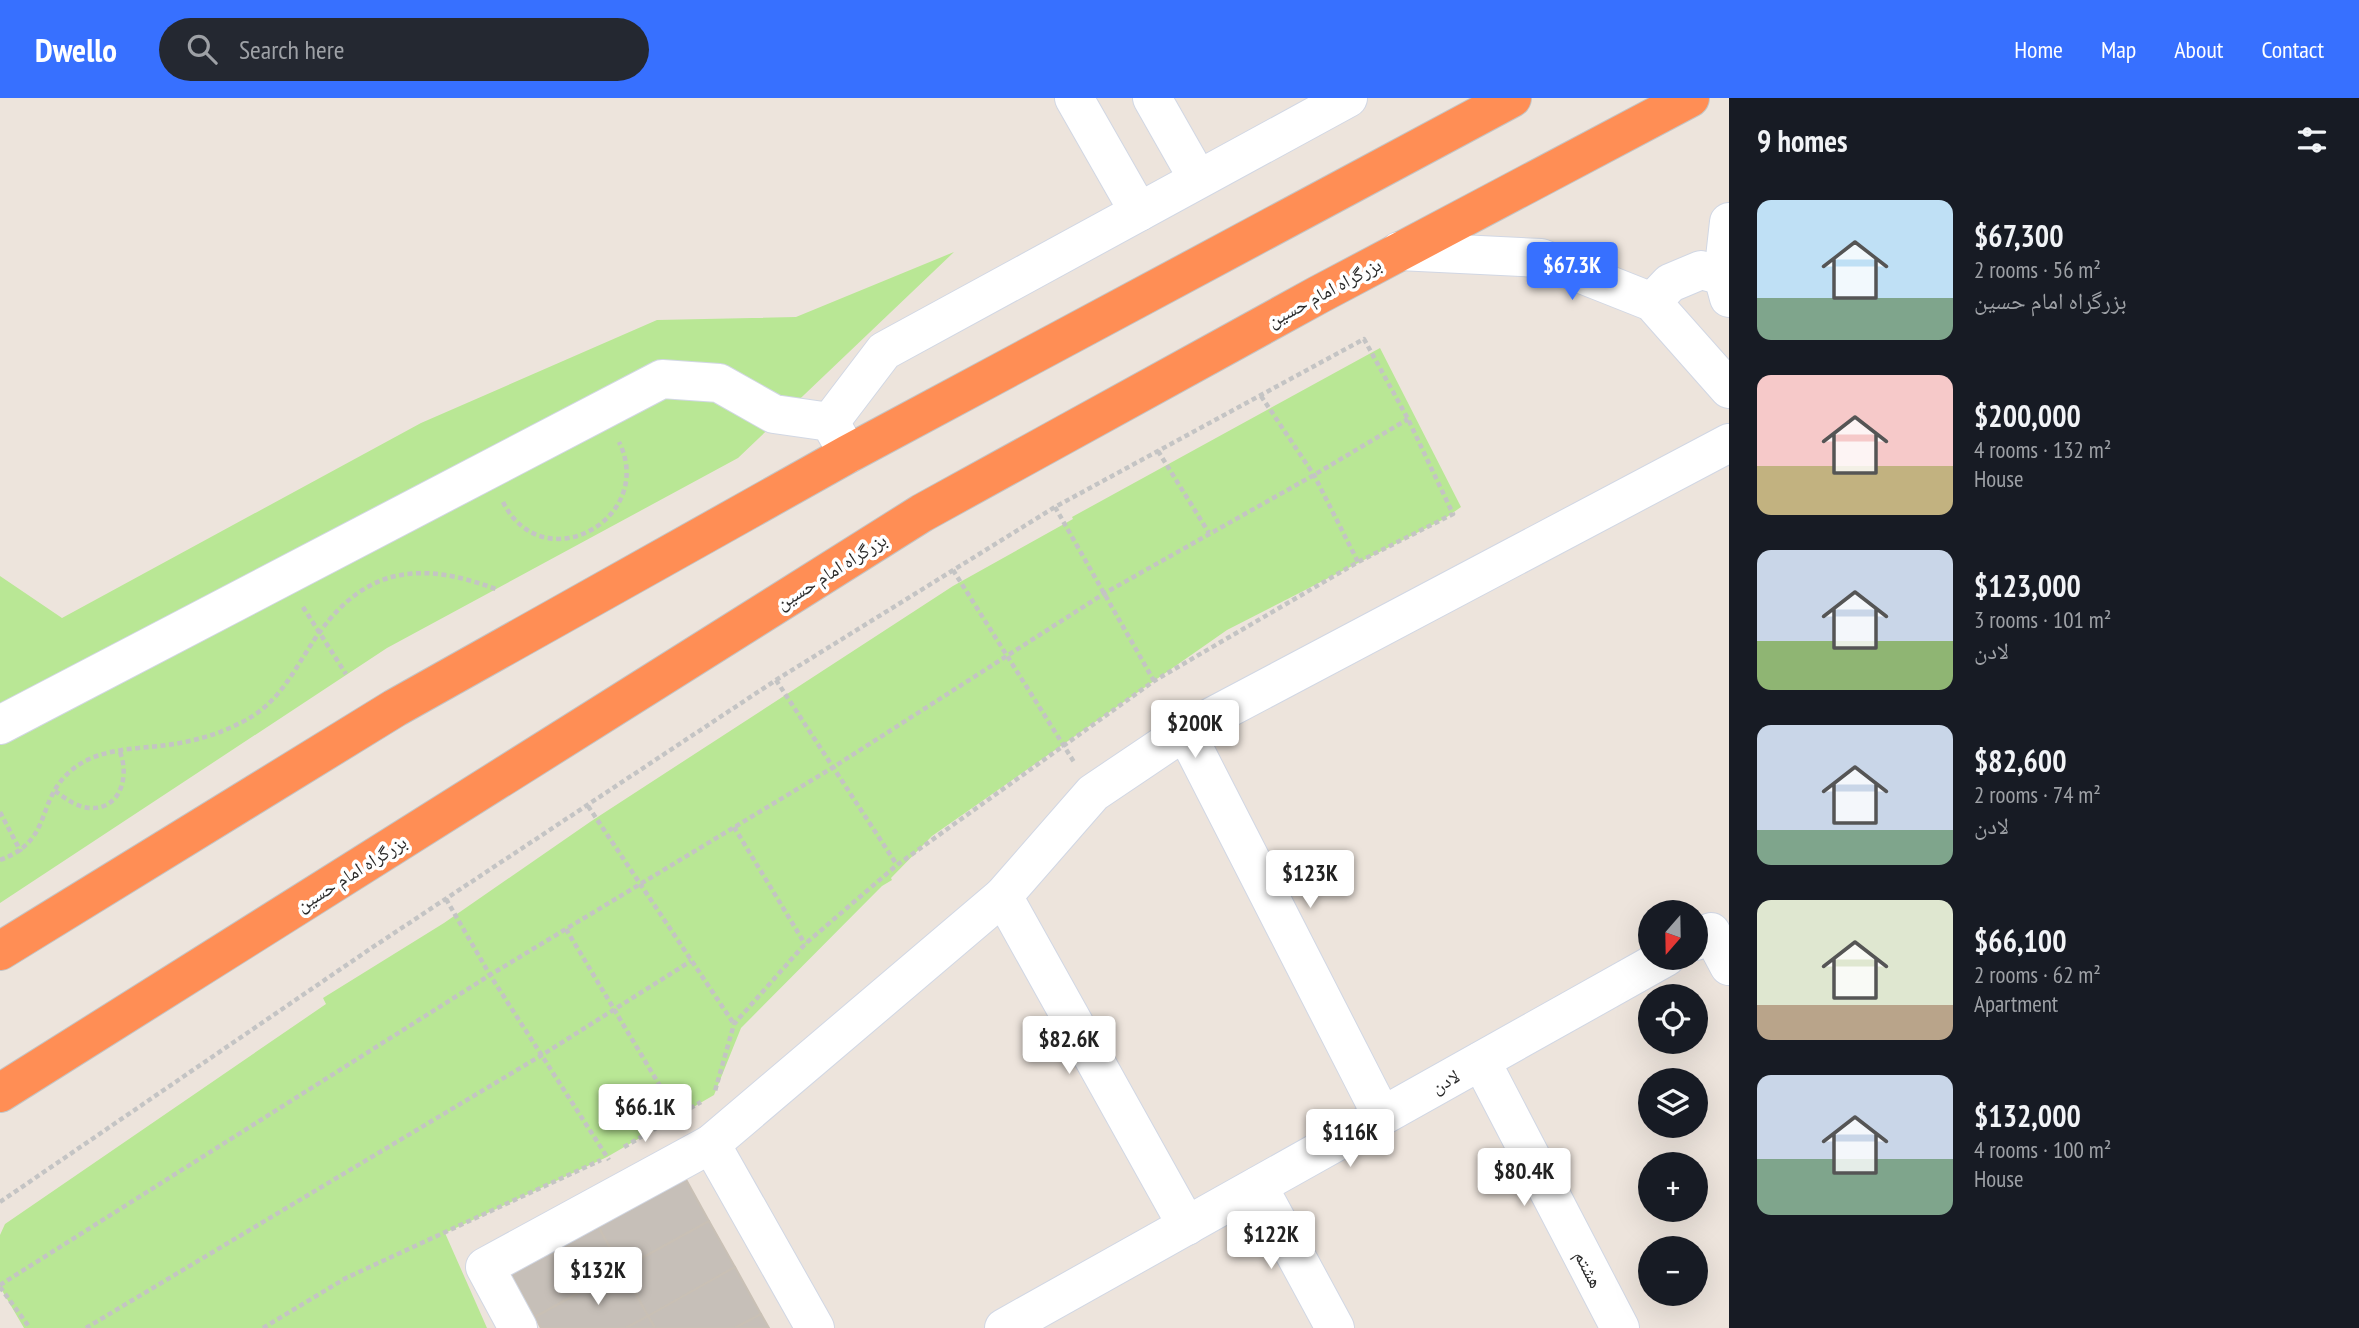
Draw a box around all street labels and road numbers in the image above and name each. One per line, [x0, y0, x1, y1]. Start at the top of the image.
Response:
street label: بزرگراه امام حسین [1263, 252, 1386, 334]
street label: بزرگراه امام حسین [771, 527, 892, 616]
street label: بزرگراه امام حسین [291, 829, 412, 918]
street label: لادن [1427, 1064, 1463, 1098]
street label: هشتم [1569, 1246, 1609, 1292]

